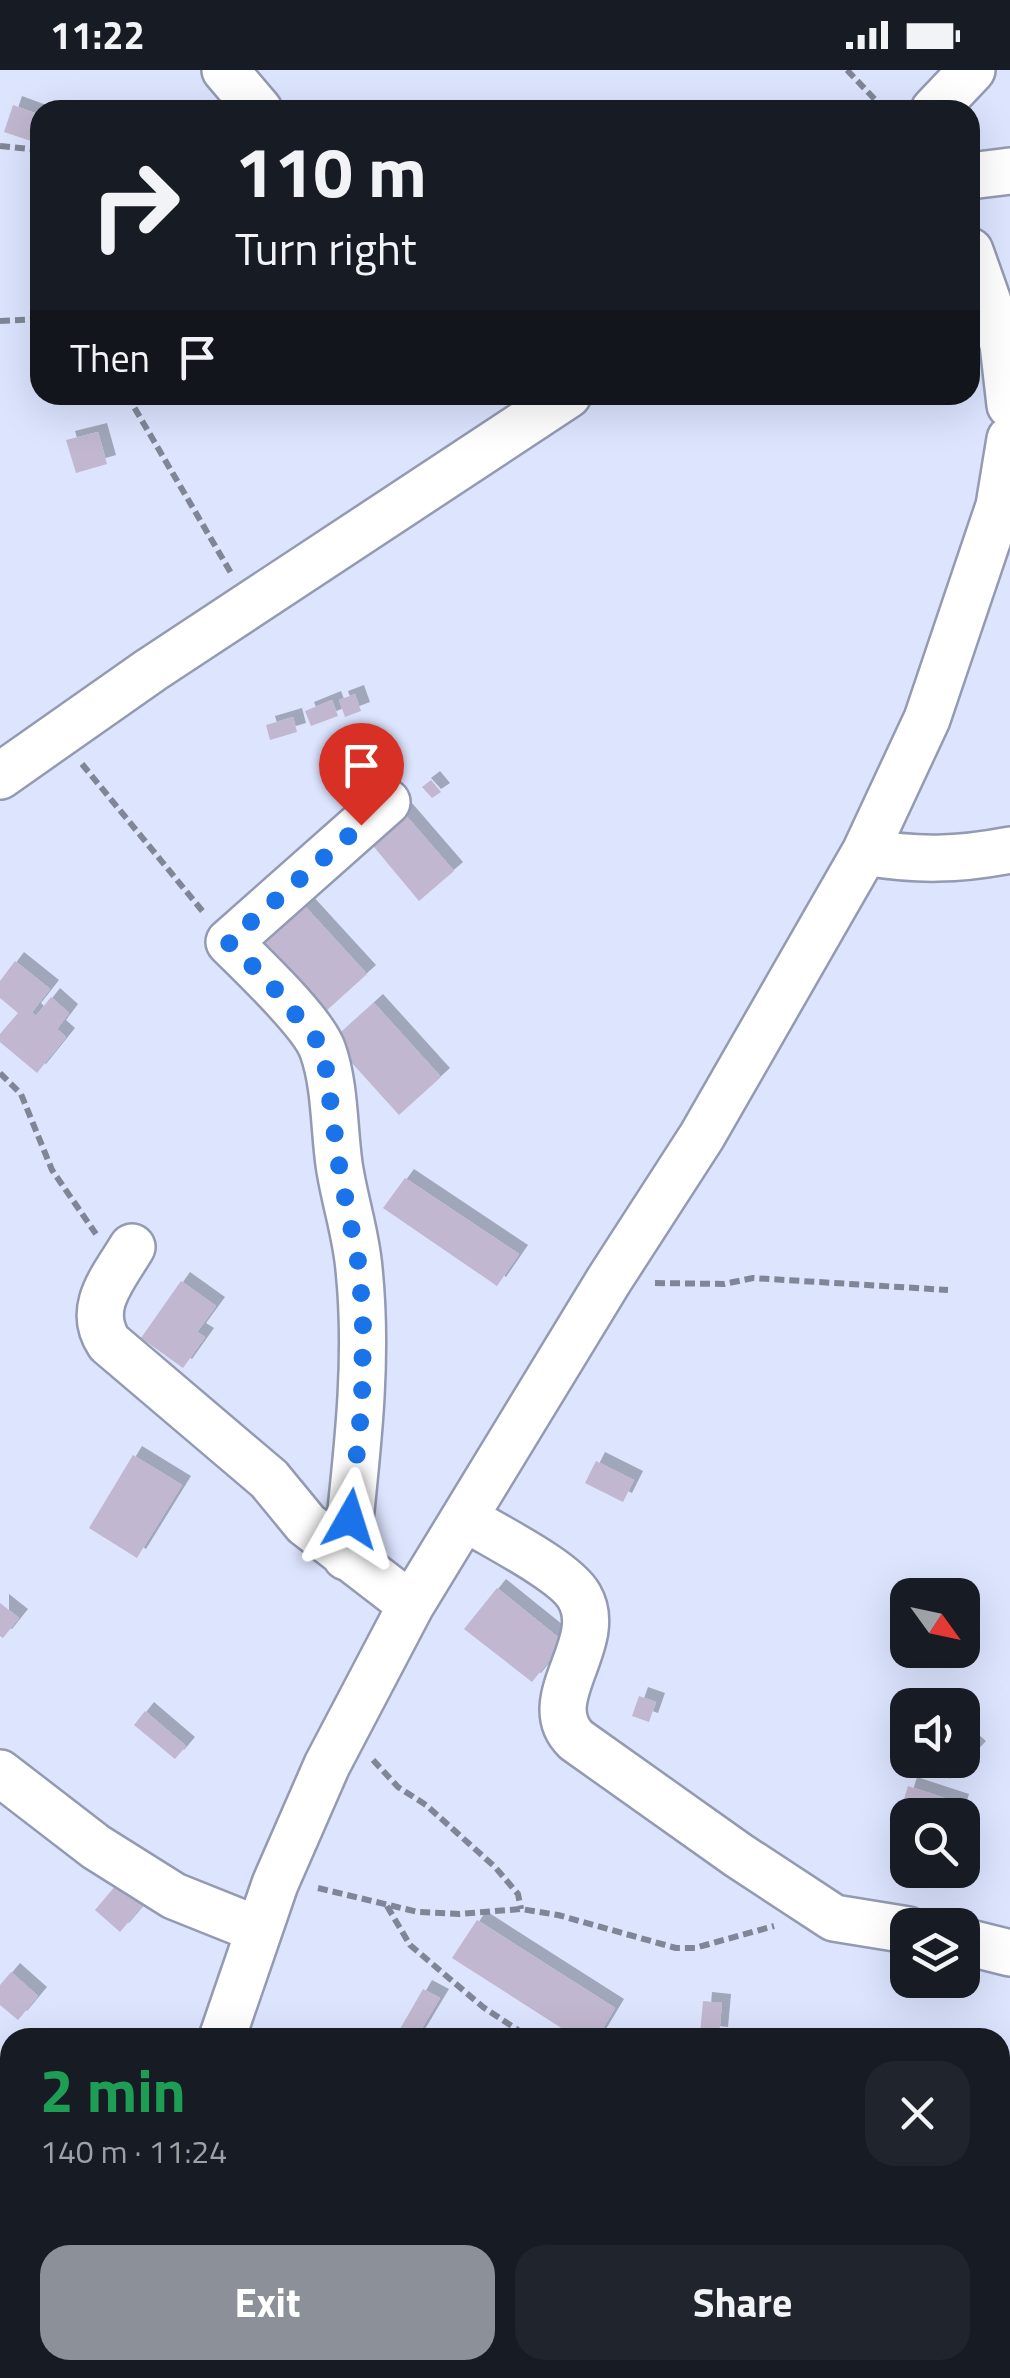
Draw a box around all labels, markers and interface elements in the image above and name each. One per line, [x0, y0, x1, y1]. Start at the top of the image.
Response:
text: 11:22 [50, 6, 145, 64]
text: 110 m [235, 118, 427, 224]
icon: right [70, 140, 200, 270]
text: Turn right [235, 214, 417, 282]
text: Then [70, 329, 150, 387]
icon: arrive [170, 330, 225, 385]
pin [319, 723, 404, 826]
icon: arrive [334, 738, 389, 793]
position arrow [298, 1467, 402, 1571]
north arrow [890, 1578, 980, 1668]
map controls [890, 1578, 980, 1998]
button: sound [890, 1688, 980, 1778]
button: search [890, 1798, 980, 1888]
button: layers [890, 1908, 980, 1998]
text: 2 min [40, 2044, 186, 2135]
button: close [865, 2061, 970, 2166]
text: 140 m · 11:24 [40, 2127, 227, 2175]
button: Exit [40, 2245, 495, 2360]
button: Share [515, 2245, 970, 2360]

